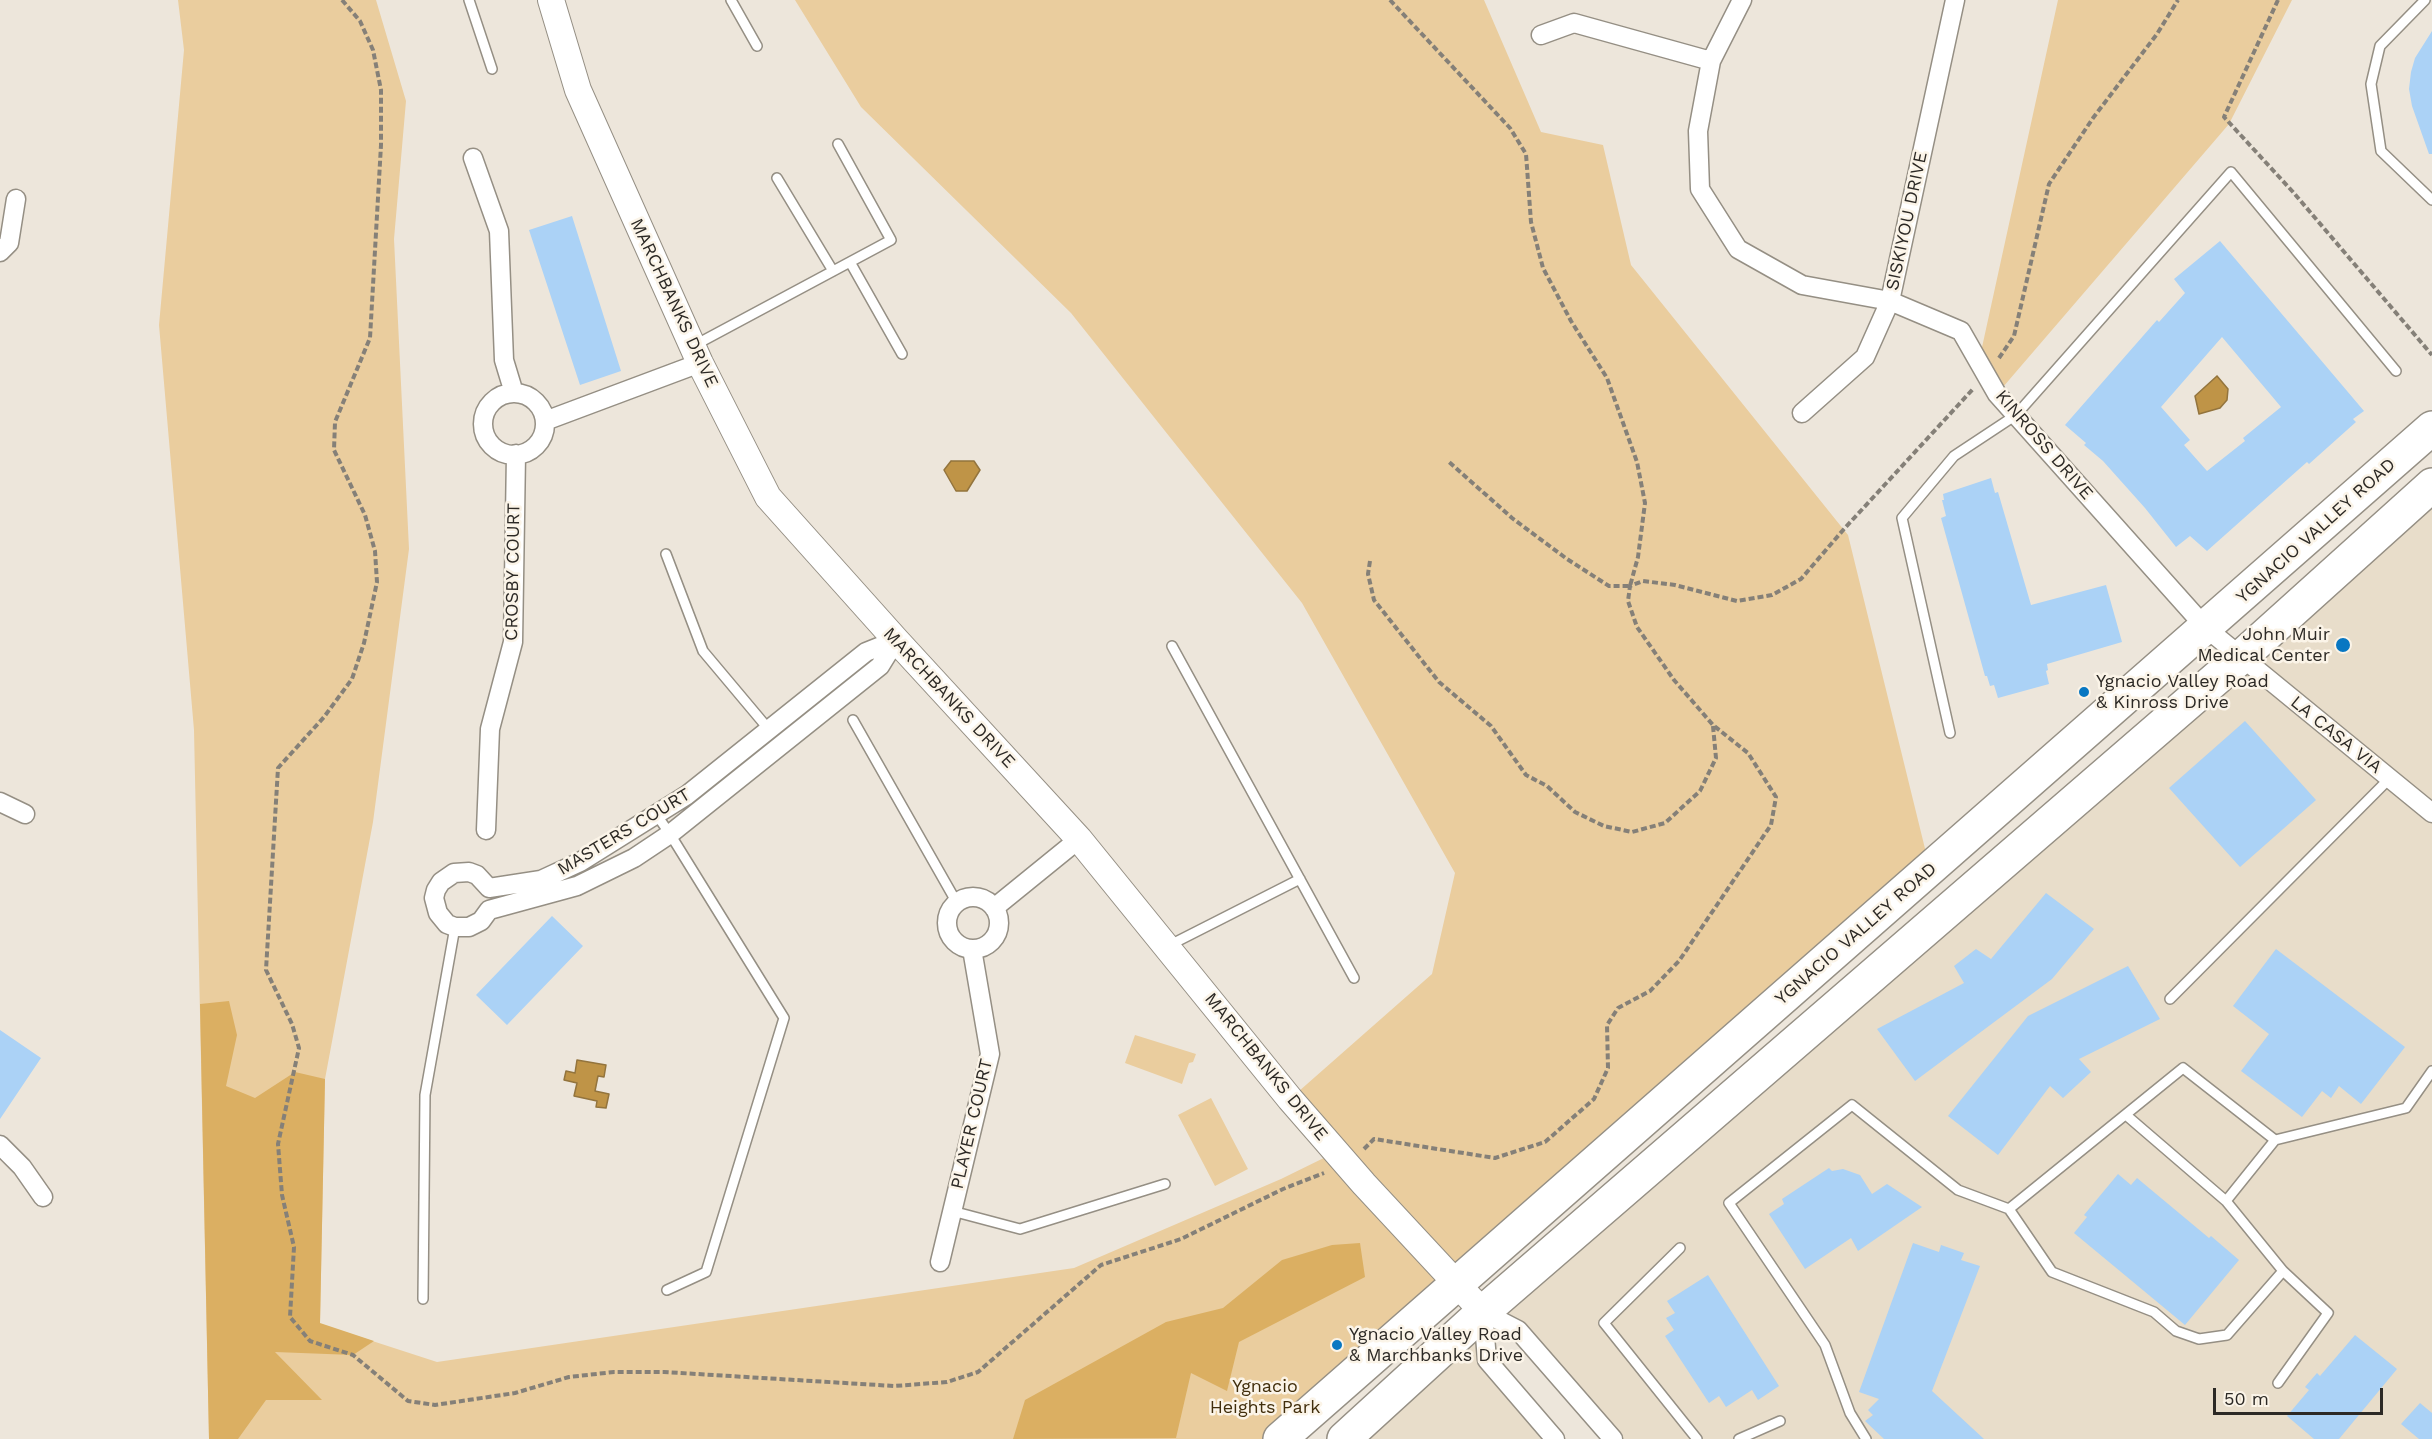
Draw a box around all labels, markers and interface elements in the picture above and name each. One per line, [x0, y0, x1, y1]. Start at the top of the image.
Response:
street label: SISKIYOU DRIVE [1882, 150, 1932, 292]
street label: MARCHBANKS DRIVE [625, 215, 723, 391]
street label: KINROSS DRIVE [1990, 386, 2098, 504]
street label: YGNACIO VALLEY ROAD [2232, 454, 2400, 608]
street label: CROSBY COURT [501, 503, 525, 641]
street label: MARCHBANKS DRIVE [878, 623, 1020, 773]
place label: John Muir Medical Center [2197, 624, 2330, 666]
marker: John Muir Medical Center [2334, 636, 2352, 654]
place label: Ygnacio Valley Road & Kinross Drive [2096, 671, 2269, 714]
marker: Ygnacio Valley Road & Kinross Drive [2077, 685, 2091, 699]
street label: LA CASA VIA [2286, 692, 2386, 778]
street label: MASTERS COURT [554, 784, 694, 880]
street label: YGNACIO VALLEY ROAD [1771, 858, 1941, 1010]
street label: MARCHBANKS DRIVE [1200, 989, 1332, 1145]
street label: PLAYER COURT [947, 1057, 997, 1191]
place label: Ygnacio Valley Road & Marchbanks Drive [1349, 1324, 1523, 1366]
marker: Ygnacio Valley Road & Marchbanks Drive [1330, 1338, 1344, 1352]
park label: Ygnacio Heights Park [1210, 1376, 1320, 1418]
scale bar [2216, 1376, 2386, 1414]
text: 50 m [2224, 1388, 2269, 1409]

